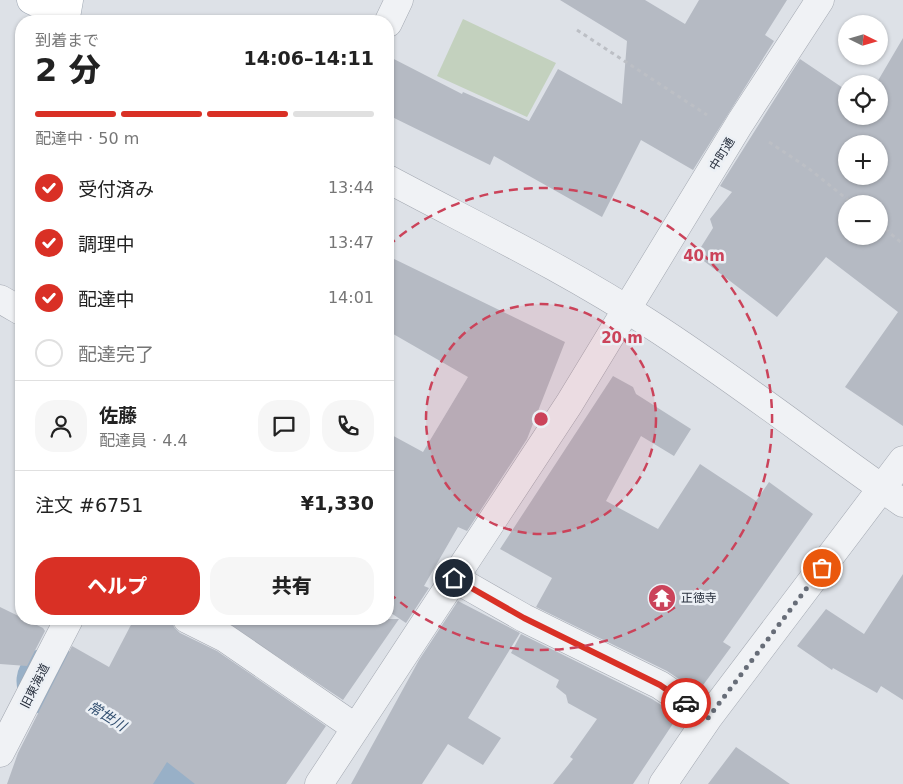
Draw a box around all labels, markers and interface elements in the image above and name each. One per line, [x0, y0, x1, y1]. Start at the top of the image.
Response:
north arrow [838, 15, 888, 65]
map controls [838, 15, 888, 245]
text: 到着まで [35, 31, 99, 50]
text: 14:06–14:11 [244, 47, 374, 69]
text: 2 分 [35, 51, 100, 89]
button: locate [838, 75, 888, 125]
text: 配達中 · 50 m [35, 129, 139, 148]
street label: 中町通 [707, 135, 737, 173]
button: + [838, 135, 888, 185]
icon: check [35, 174, 63, 202]
text: 受付済み [78, 178, 154, 200]
text: 13:44 [328, 178, 374, 197]
button: − [838, 195, 888, 245]
icon: check [35, 229, 63, 257]
text: 調理中 [78, 233, 135, 255]
text: 13:47 [328, 233, 374, 252]
text: 40 m [683, 247, 725, 265]
icon: check [35, 284, 63, 312]
text: 配達中 [78, 288, 135, 310]
text: 14:01 [328, 288, 374, 307]
text: 20 m [601, 329, 643, 347]
text: 配達完了 [78, 343, 154, 365]
button: person [35, 400, 87, 452]
button: chat [258, 400, 310, 452]
button: phone [322, 400, 374, 452]
text: 佐藤 [99, 404, 137, 426]
centre of rings [532, 410, 550, 428]
text: 配達員 · 4.4 [99, 431, 188, 450]
text: ¥1,330 [301, 492, 374, 514]
text: 注文 #6751 [35, 494, 143, 516]
pin [801, 547, 843, 589]
icon: bag [808, 554, 836, 582]
button: ヘルプ [35, 557, 200, 615]
button: 共有 [210, 557, 374, 615]
pin [433, 557, 475, 599]
icon: home [440, 564, 468, 592]
temple icon: 正徳寺 [647, 583, 677, 613]
place label: 正徳寺 [681, 591, 717, 605]
street label: 旧東海道 [18, 661, 52, 711]
courier [661, 678, 711, 728]
icon: car [672, 689, 700, 717]
water label: 常世川 [85, 698, 131, 735]

